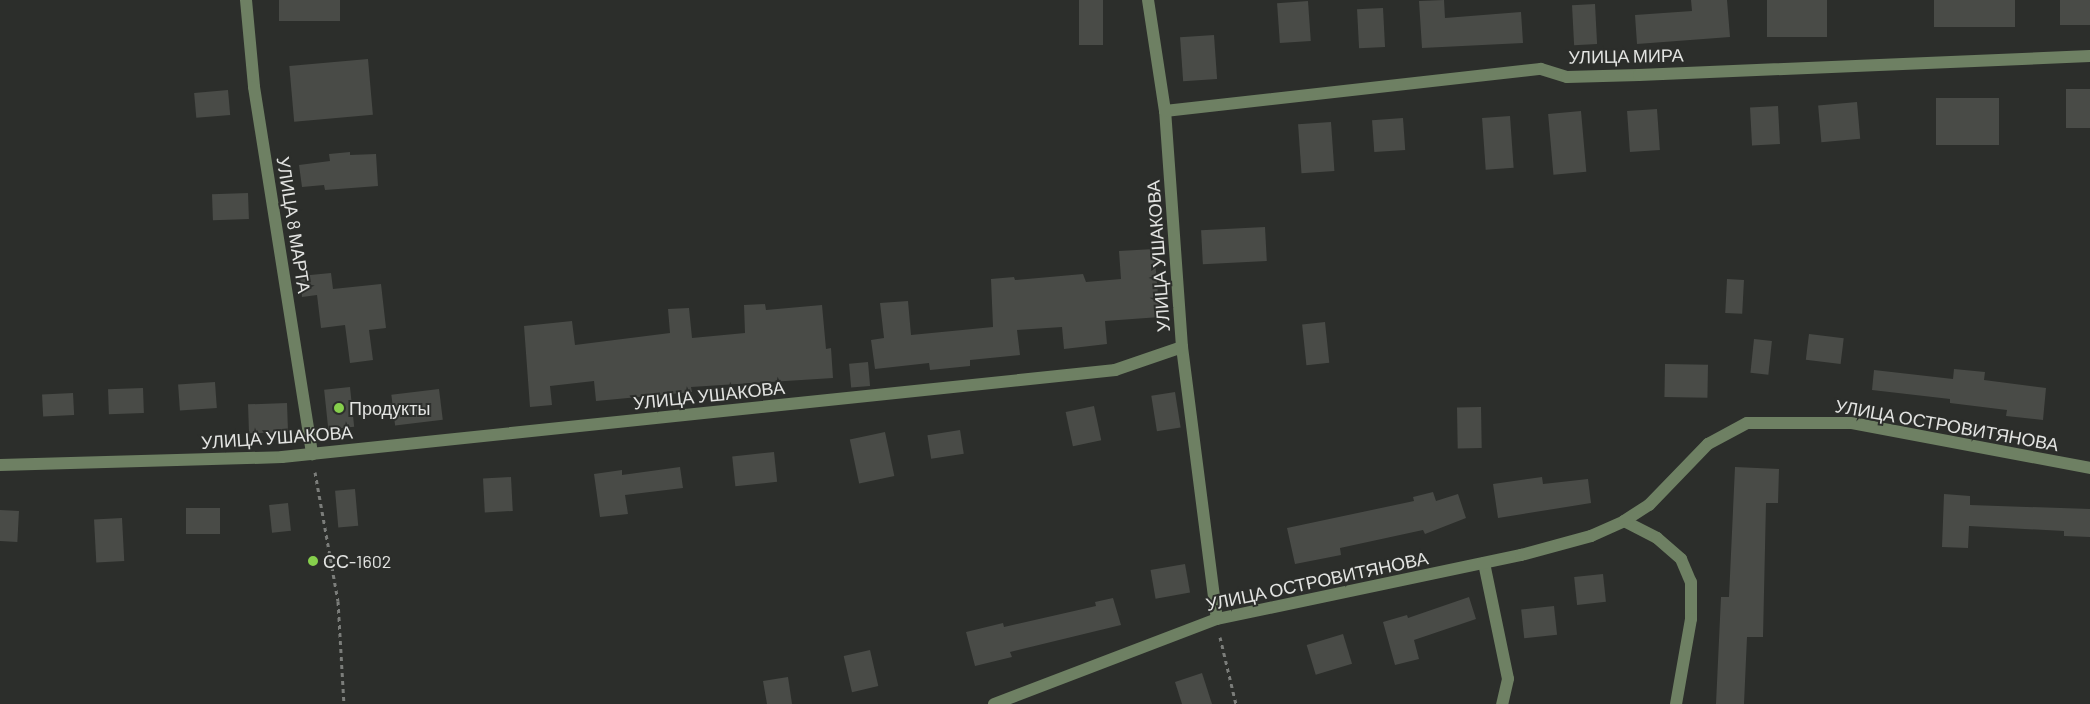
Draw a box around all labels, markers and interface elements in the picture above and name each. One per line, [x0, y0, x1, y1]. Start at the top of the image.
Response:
street label: УЛИЦА МИРА [1568, 44, 1684, 68]
street label: УЛИЦА 8 МАРТА [273, 155, 315, 295]
street label: УЛИЦА УШАКОВА [1142, 179, 1174, 333]
street label: УЛИЦА УШАКОВА [632, 376, 786, 414]
street label: УЛИЦА ОСТРОВИТЯНОВА [1834, 395, 2060, 455]
place label: Продукты [349, 397, 430, 419]
marker: Продукты [333, 402, 345, 414]
street label: УЛИЦА УШАКОВА [200, 421, 354, 453]
street label: УЛИЦА ОСТРОВИТЯНОВА [1204, 547, 1430, 615]
place label: СС-1602 [323, 550, 391, 572]
marker: СС-1602 [307, 555, 319, 567]

